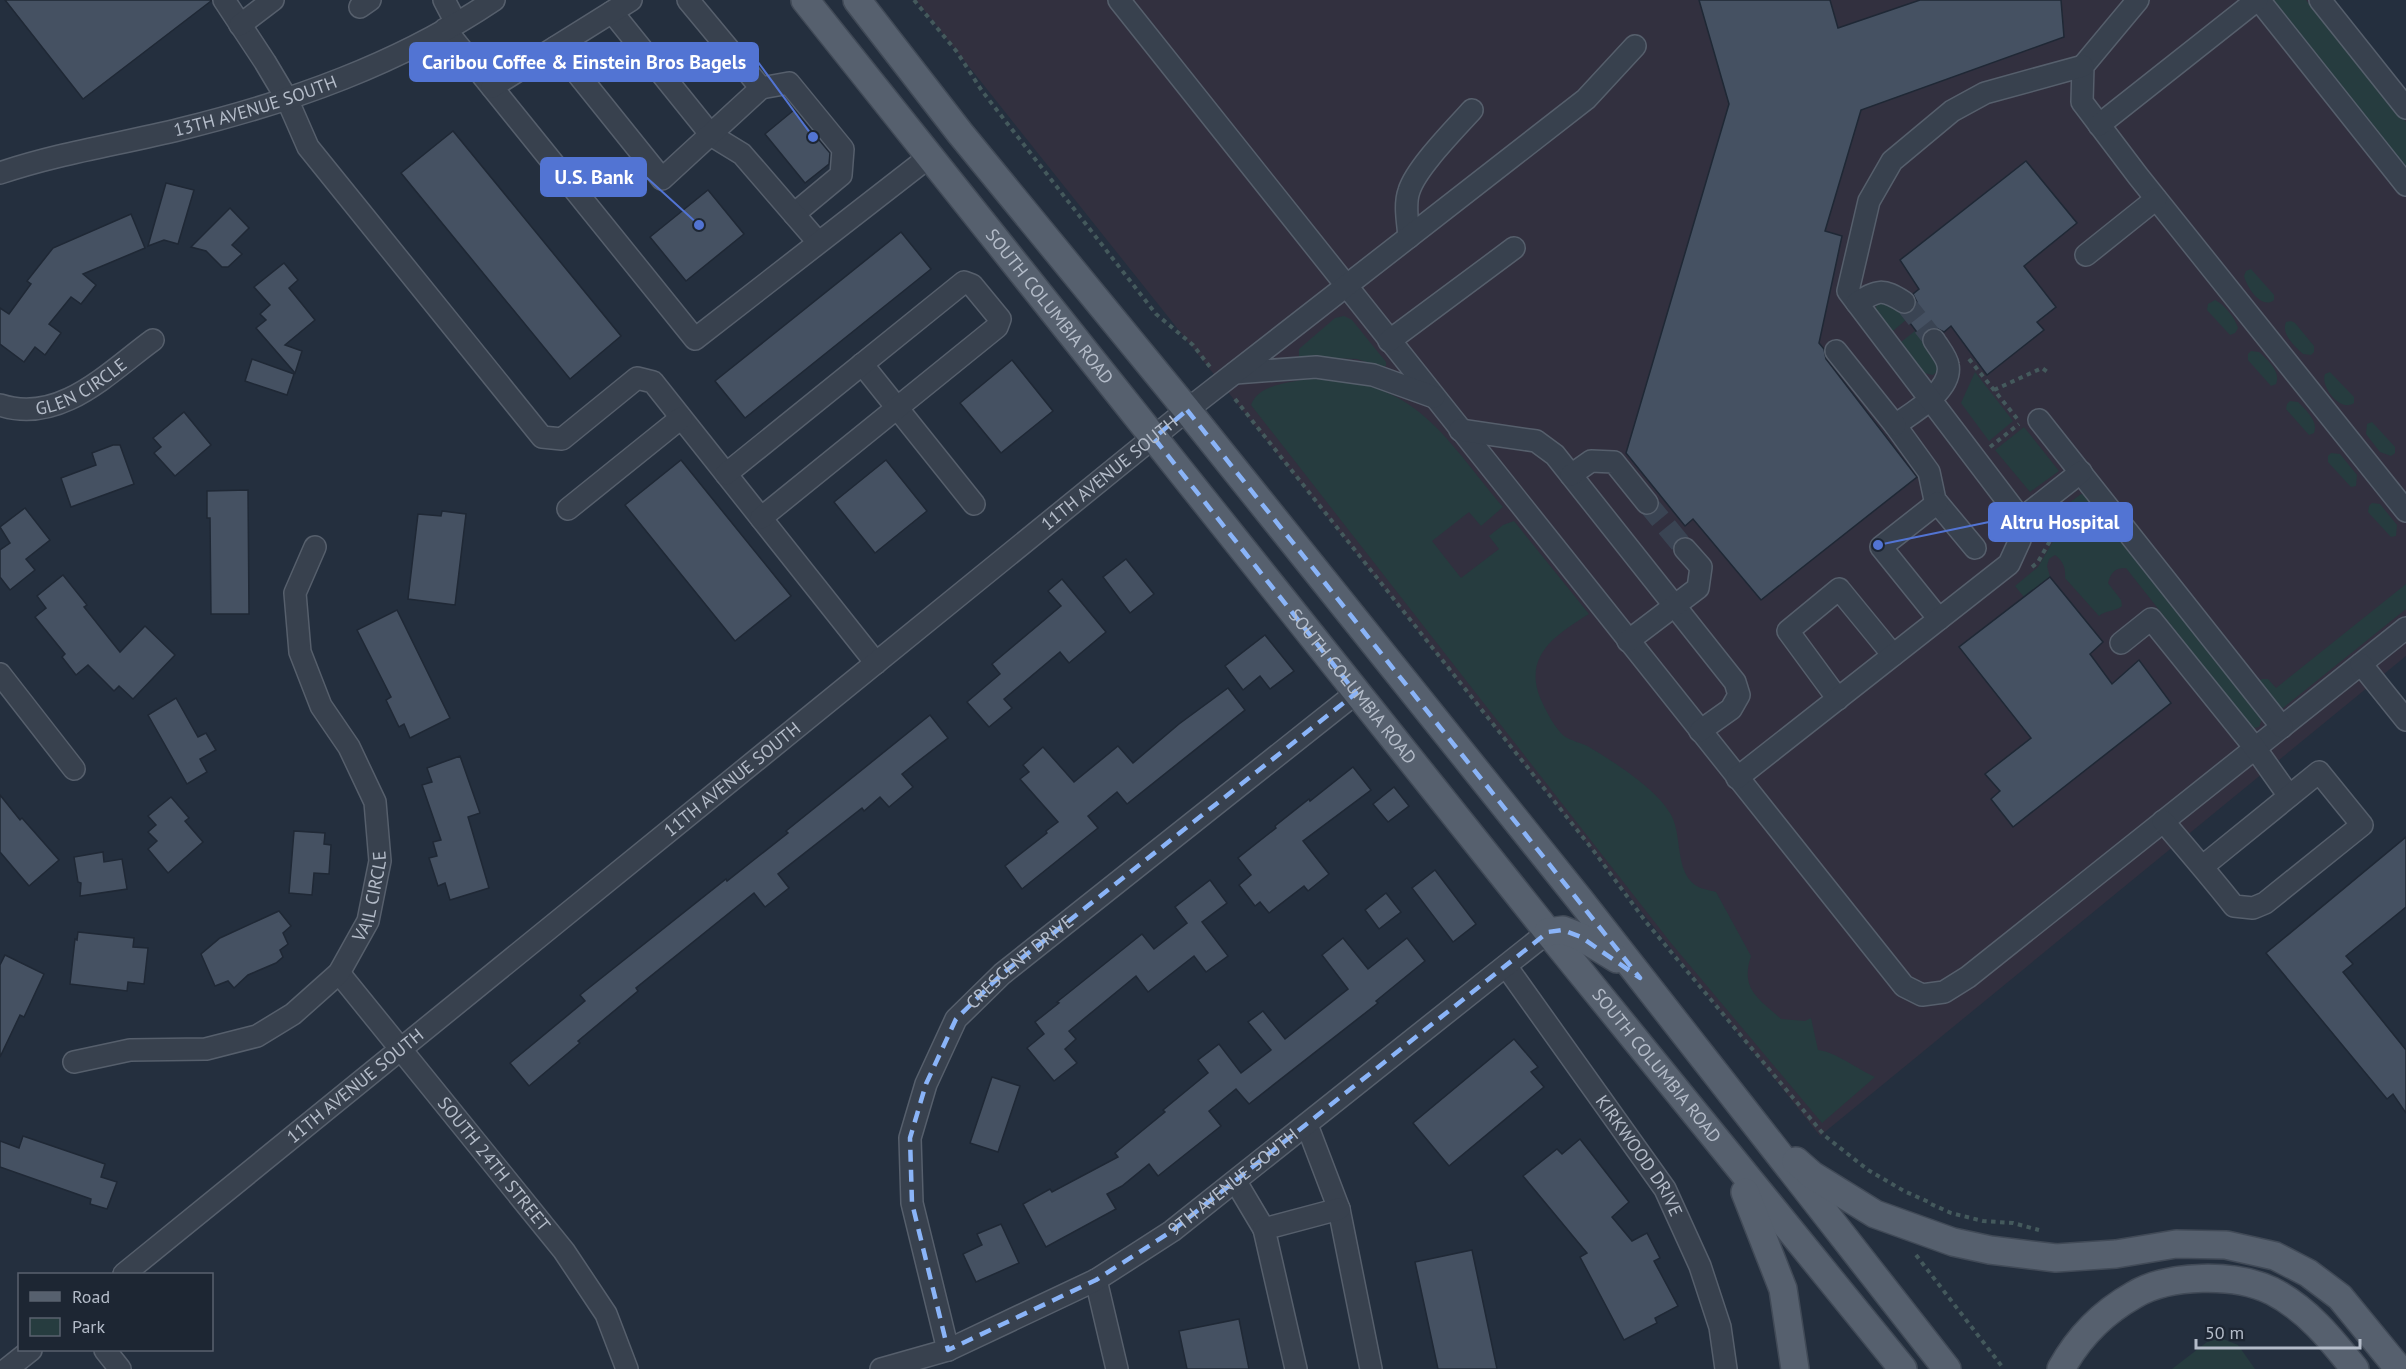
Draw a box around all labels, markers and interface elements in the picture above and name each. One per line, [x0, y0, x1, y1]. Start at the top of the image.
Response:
callout: Caribou Coffee & Einstein Bros Bagels [410, 43, 758, 81]
text: Caribou Coffee & Einstein Bros Bagels [422, 49, 746, 75]
street label: 13TH AVENUE SOUTH [171, 70, 340, 141]
callout: U.S. Bank [541, 158, 646, 196]
text: U.S. Bank [554, 164, 634, 190]
street label: SOUTH COLUMBIA ROAD [981, 224, 1119, 389]
street label: GLEN CIRCLE [34, 353, 131, 420]
street label: 11TH AVENUE SOUTH [1036, 410, 1182, 535]
callout: Altru Hospital [1989, 503, 2132, 541]
text: Altru Hospital [2001, 509, 2120, 535]
street label: SOUTH COLUMBIA ROAD [1284, 604, 1422, 769]
street label: 11TH AVENUE SOUTH [659, 717, 805, 842]
street label: VAIL CIRCLE [346, 850, 391, 946]
street label: CRESCENT DRIVE [961, 910, 1078, 1014]
street label: SOUTH COLUMBIA ROAD [1587, 983, 1726, 1147]
street label: 11TH AVENUE SOUTH [282, 1023, 428, 1148]
street label: KIRKWOOD DRIVE [1591, 1090, 1688, 1220]
street label: SOUTH 24TH STREET [433, 1092, 556, 1236]
street label: 9TH AVENUE SOUTH [1163, 1123, 1303, 1241]
legend [18, 1273, 213, 1351]
text: Road [72, 1285, 110, 1308]
scale bar [2196, 1312, 2360, 1350]
text: Park [72, 1315, 105, 1338]
text: 50 m [2205, 1321, 2244, 1344]

